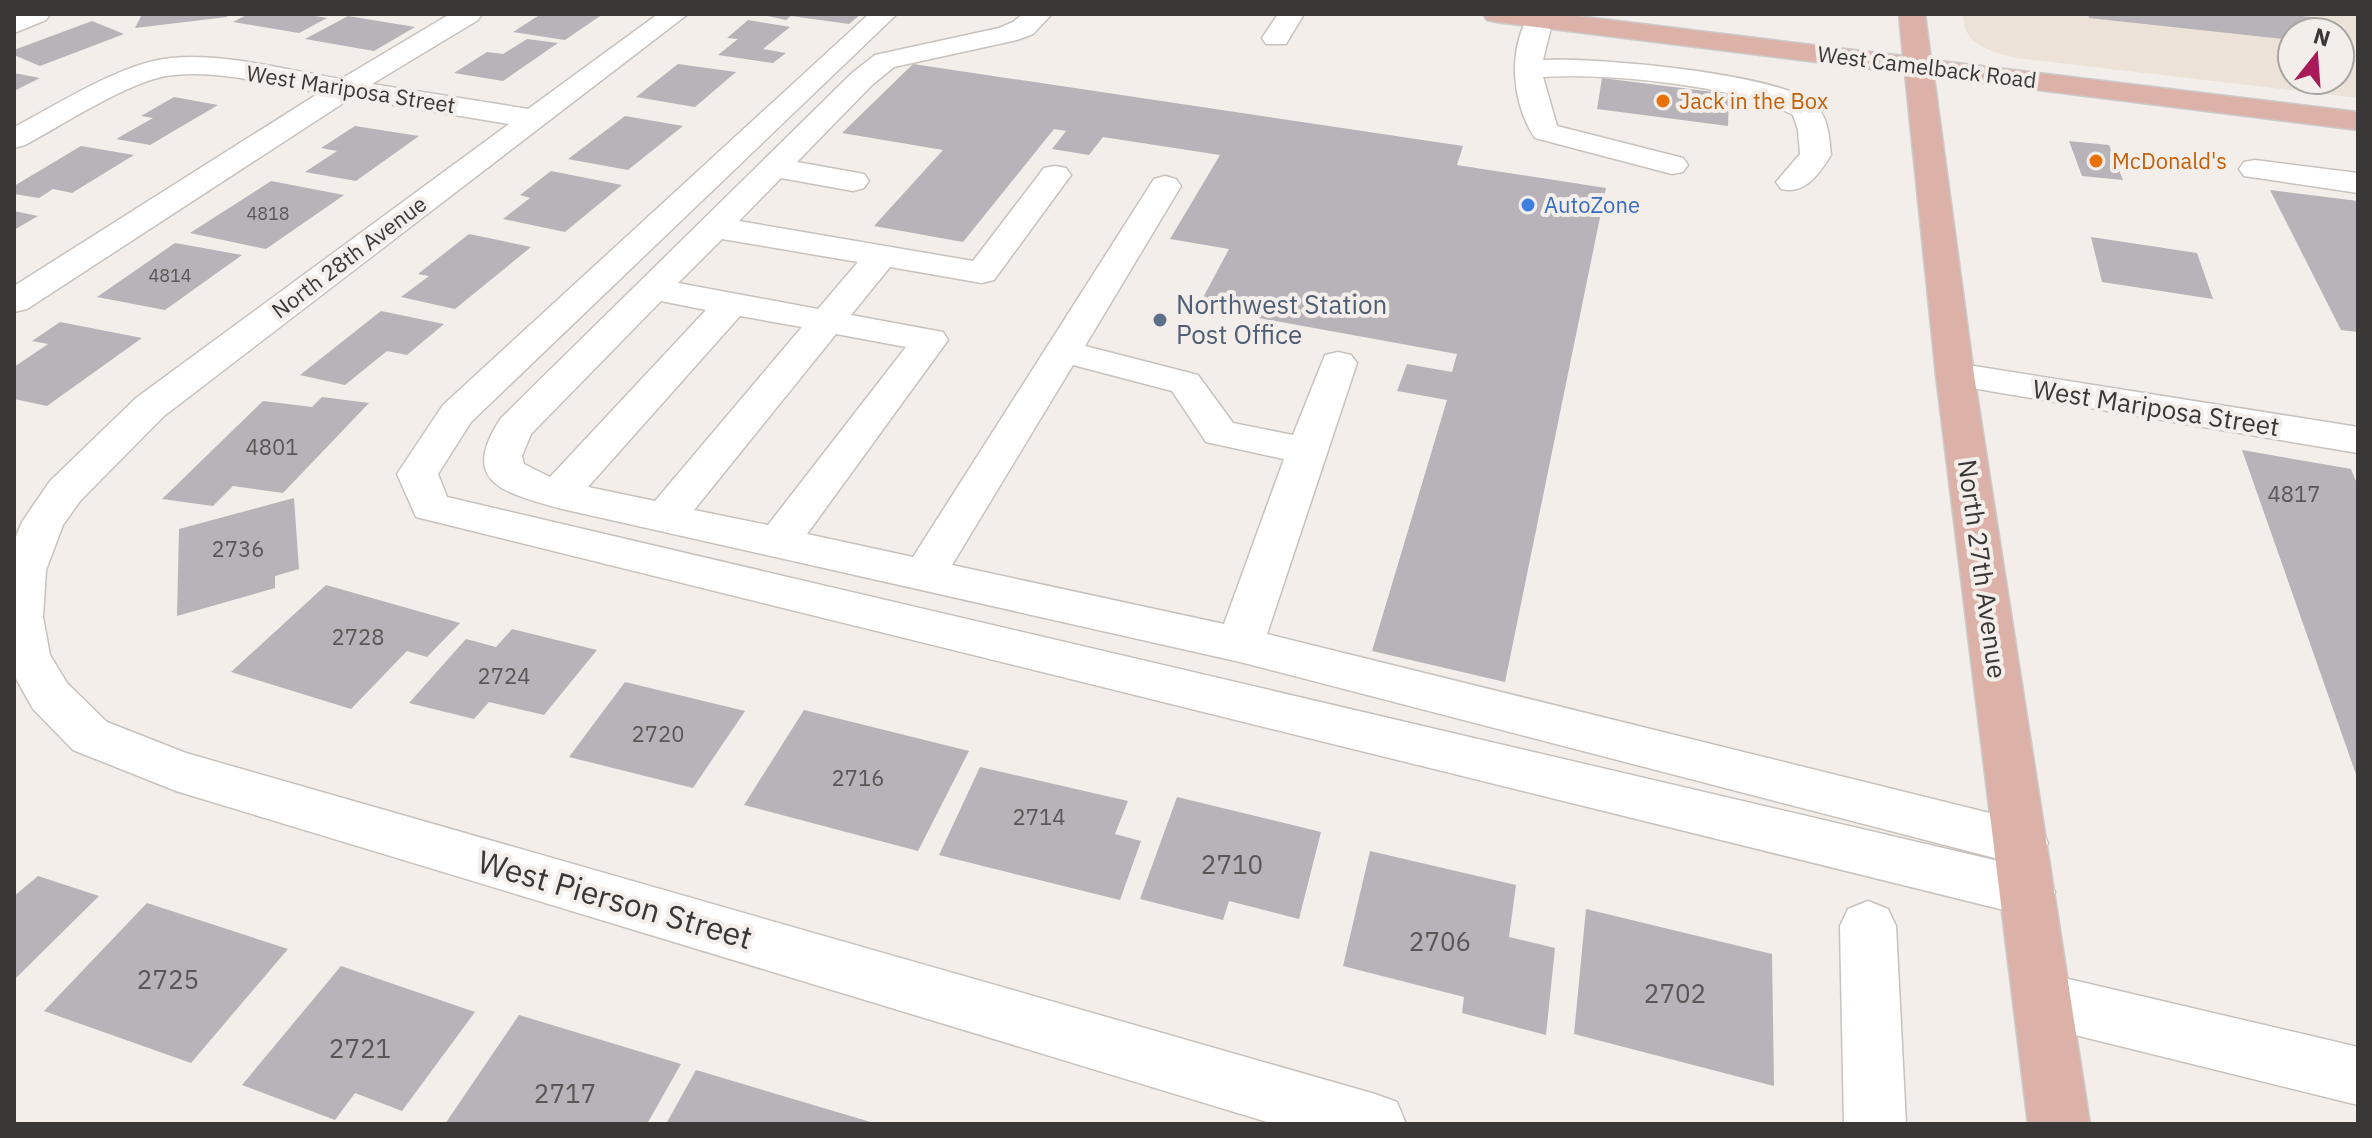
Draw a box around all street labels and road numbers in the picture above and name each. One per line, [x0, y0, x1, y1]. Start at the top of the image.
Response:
street label: West Camelback Road [1816, 39, 2038, 94]
street label: West Mariposa Street [245, 58, 458, 119]
street label: North 28th Avenue [265, 189, 432, 324]
street label: West Mariposa Street [2030, 371, 2282, 443]
street label: North 27th Avenue [1951, 457, 2015, 680]
street label: West Pierson Street [473, 840, 757, 958]

